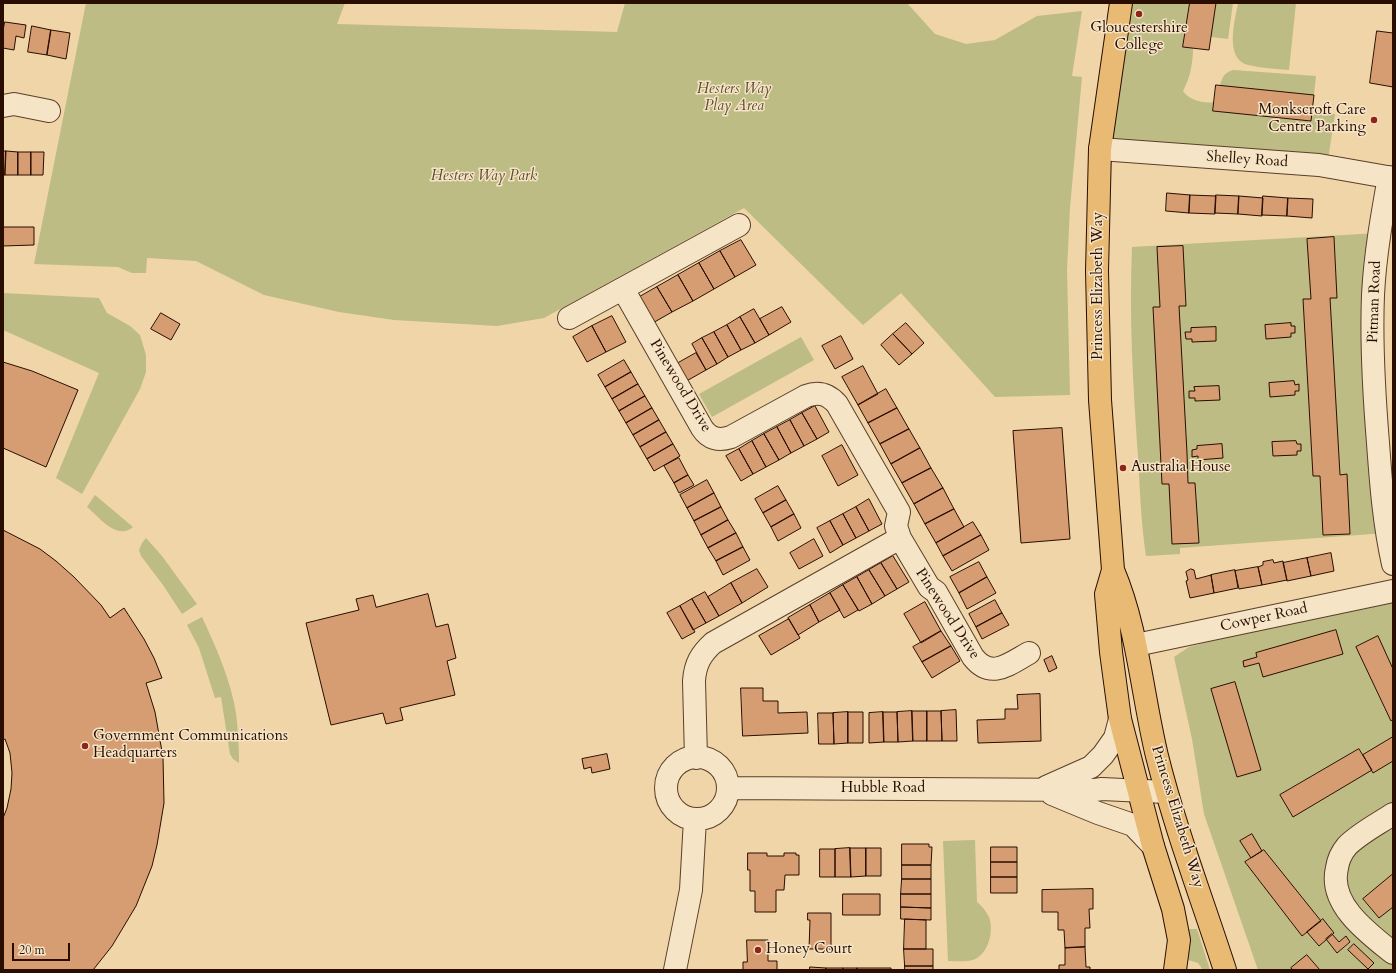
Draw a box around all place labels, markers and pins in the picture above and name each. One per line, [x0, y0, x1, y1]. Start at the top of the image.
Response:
marker: Gloucestershire College [1134, 9, 1144, 19]
place label: Gloucestershire College [1090, 20, 1188, 55]
place label: Monkscroft Care Centre Parking [1258, 102, 1366, 137]
marker: Monkscroft Care Centre Parking [1369, 115, 1379, 125]
place label: Australia House [1131, 459, 1231, 477]
marker: Australia House [1118, 463, 1128, 473]
place label: Government Communications Headquarters [93, 728, 288, 763]
marker: Government Communications Headquarters [80, 741, 90, 751]
place label: Honey Court [766, 941, 852, 959]
marker: Honey Court [753, 945, 763, 955]

